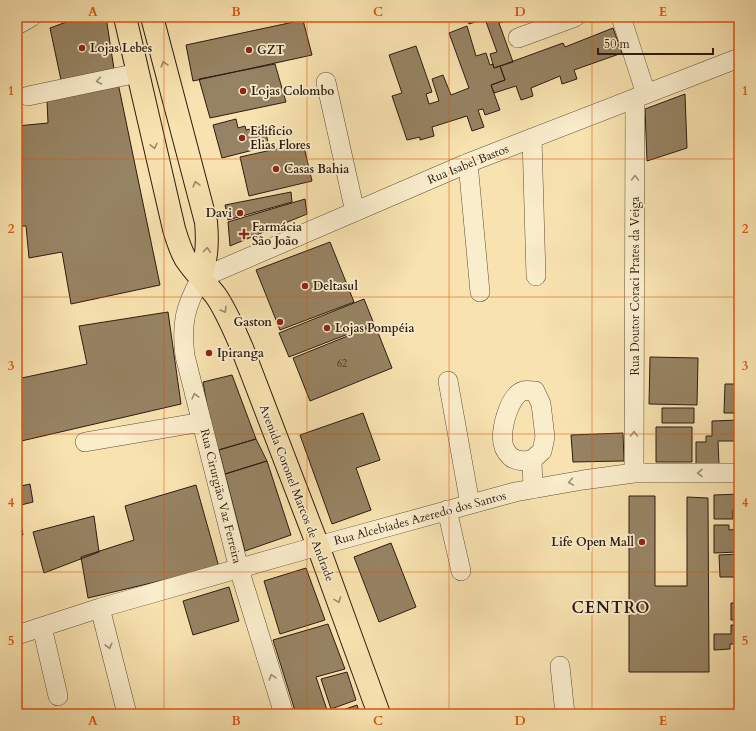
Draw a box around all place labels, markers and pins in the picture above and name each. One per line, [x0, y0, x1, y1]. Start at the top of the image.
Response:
place label: Lojas Lebes [90, 40, 152, 56]
place label: GZT [257, 42, 285, 58]
marker: Lojas Lebes [77, 43, 87, 53]
marker: GZT [244, 45, 254, 55]
place label: Lojas Colombo [251, 83, 334, 99]
marker: Lojas Colombo [238, 86, 248, 96]
place label: Edifício Elias Flores [250, 123, 310, 153]
marker: Edifício Elias Flores [237, 133, 247, 143]
place label: Casas Bahia [284, 161, 349, 177]
marker: Casas Bahia [271, 164, 281, 174]
place label: Davi [206, 205, 232, 221]
marker: Davi [235, 208, 245, 218]
place label: Farmácia São João [252, 219, 302, 249]
marker: Farmácia São João [239, 229, 249, 239]
place label: Deltasul [313, 278, 358, 294]
marker: Deltasul [300, 281, 310, 291]
place label: Gaston [233, 314, 272, 330]
marker: Gaston [275, 317, 285, 327]
place label: Lojas Pompéia [335, 320, 414, 336]
marker: Lojas Pompéia [322, 323, 332, 333]
place label: Ipiranga [217, 345, 264, 361]
marker: Ipiranga [204, 348, 214, 358]
place label: Life Open Mall [551, 534, 634, 550]
marker: Life Open Mall [637, 537, 647, 547]

